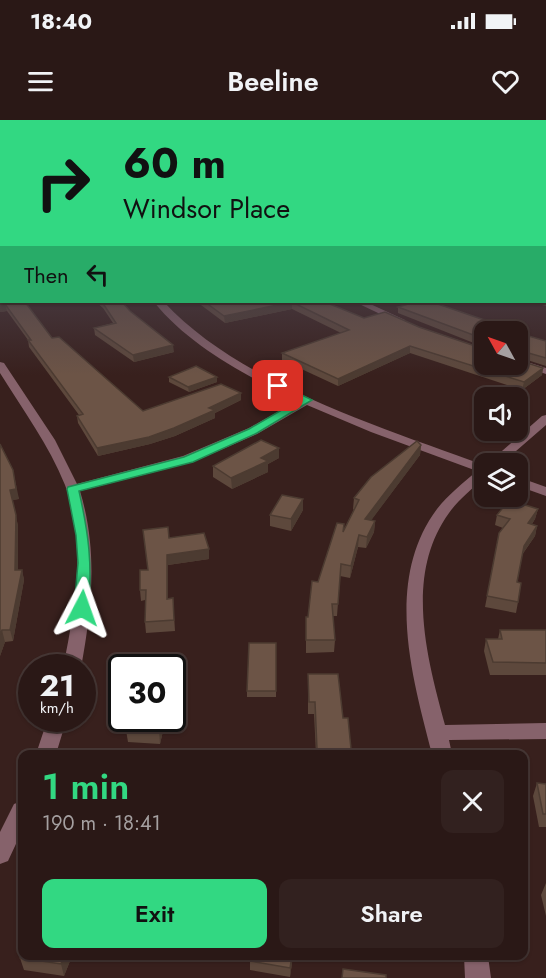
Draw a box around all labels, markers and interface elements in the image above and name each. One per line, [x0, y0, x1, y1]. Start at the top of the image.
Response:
text: 18:40 [30, 5, 92, 37]
text: Beeline [227, 62, 319, 101]
icon: menu [24, 65, 57, 98]
icon: heart [489, 65, 522, 98]
text: 60 m [123, 133, 226, 194]
icon: right [24, 144, 102, 222]
text: Windsor Place [123, 189, 290, 228]
icon: left [81, 258, 114, 291]
text: Then [24, 259, 69, 291]
north arrow [474, 321, 528, 375]
map controls [474, 321, 528, 507]
pin [252, 360, 303, 411]
icon: arrive [261, 369, 294, 402]
button: sound [474, 387, 528, 441]
button: layers [474, 453, 528, 507]
position arrow [50, 576, 114, 640]
speed limit sign: 30 [108, 654, 186, 732]
text: 21 [40, 664, 74, 707]
text: km/h [40, 697, 74, 719]
text: 1 min [42, 760, 129, 812]
button: close [441, 770, 504, 833]
text: 190 m · 18:41 [42, 809, 161, 838]
button: Exit [42, 879, 267, 948]
button: Share [279, 879, 504, 948]

